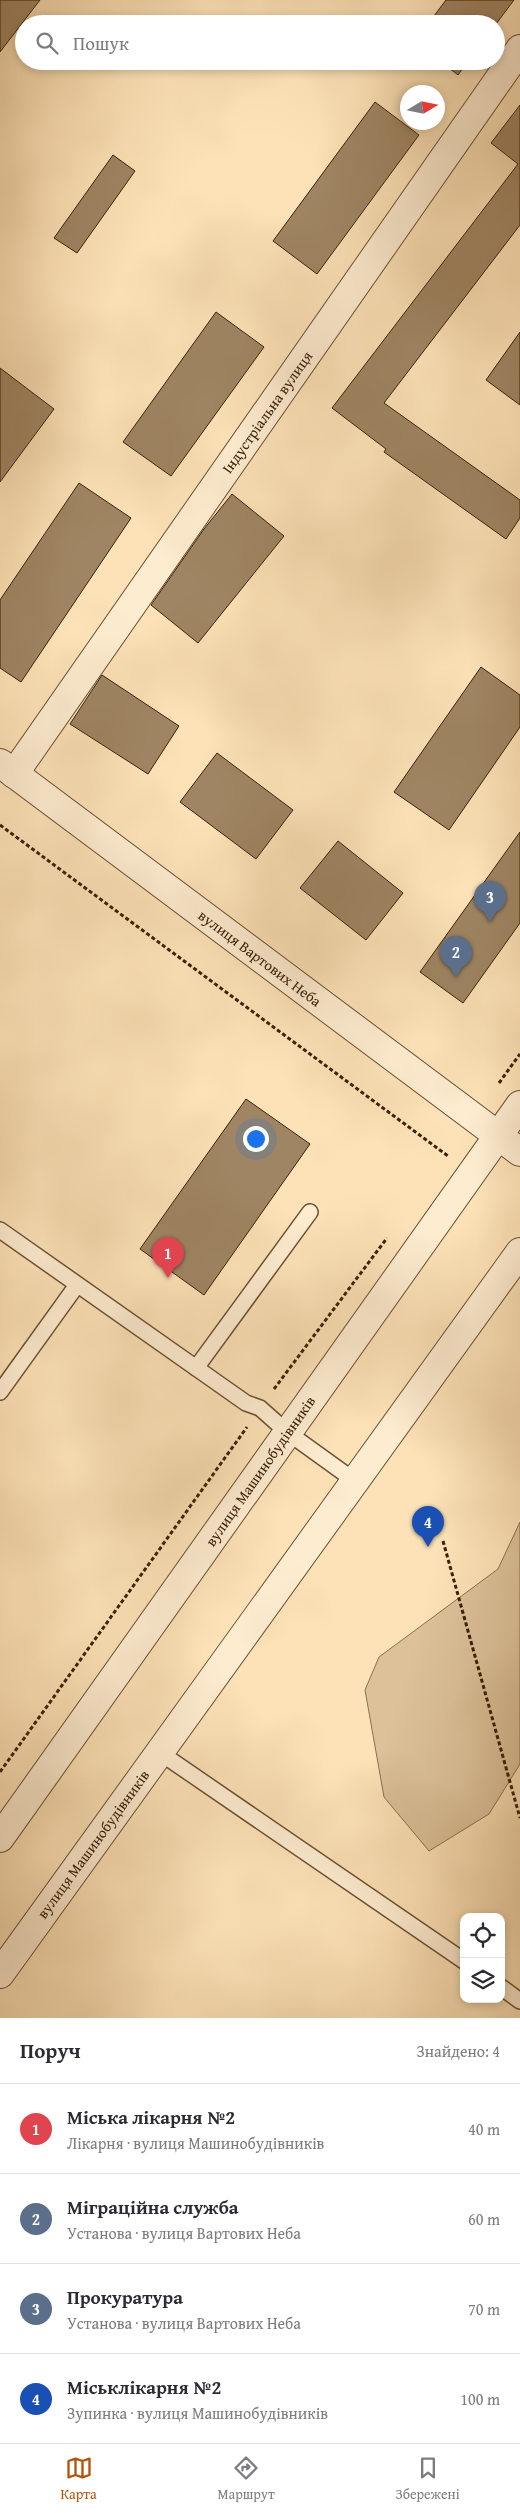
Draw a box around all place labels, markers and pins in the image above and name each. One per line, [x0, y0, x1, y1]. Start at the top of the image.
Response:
pin: 3 [474, 881, 506, 922]
pin: 2 [440, 936, 472, 977]
pin: 1 [152, 1237, 184, 1278]
pin: 4 [412, 1506, 444, 1547]

